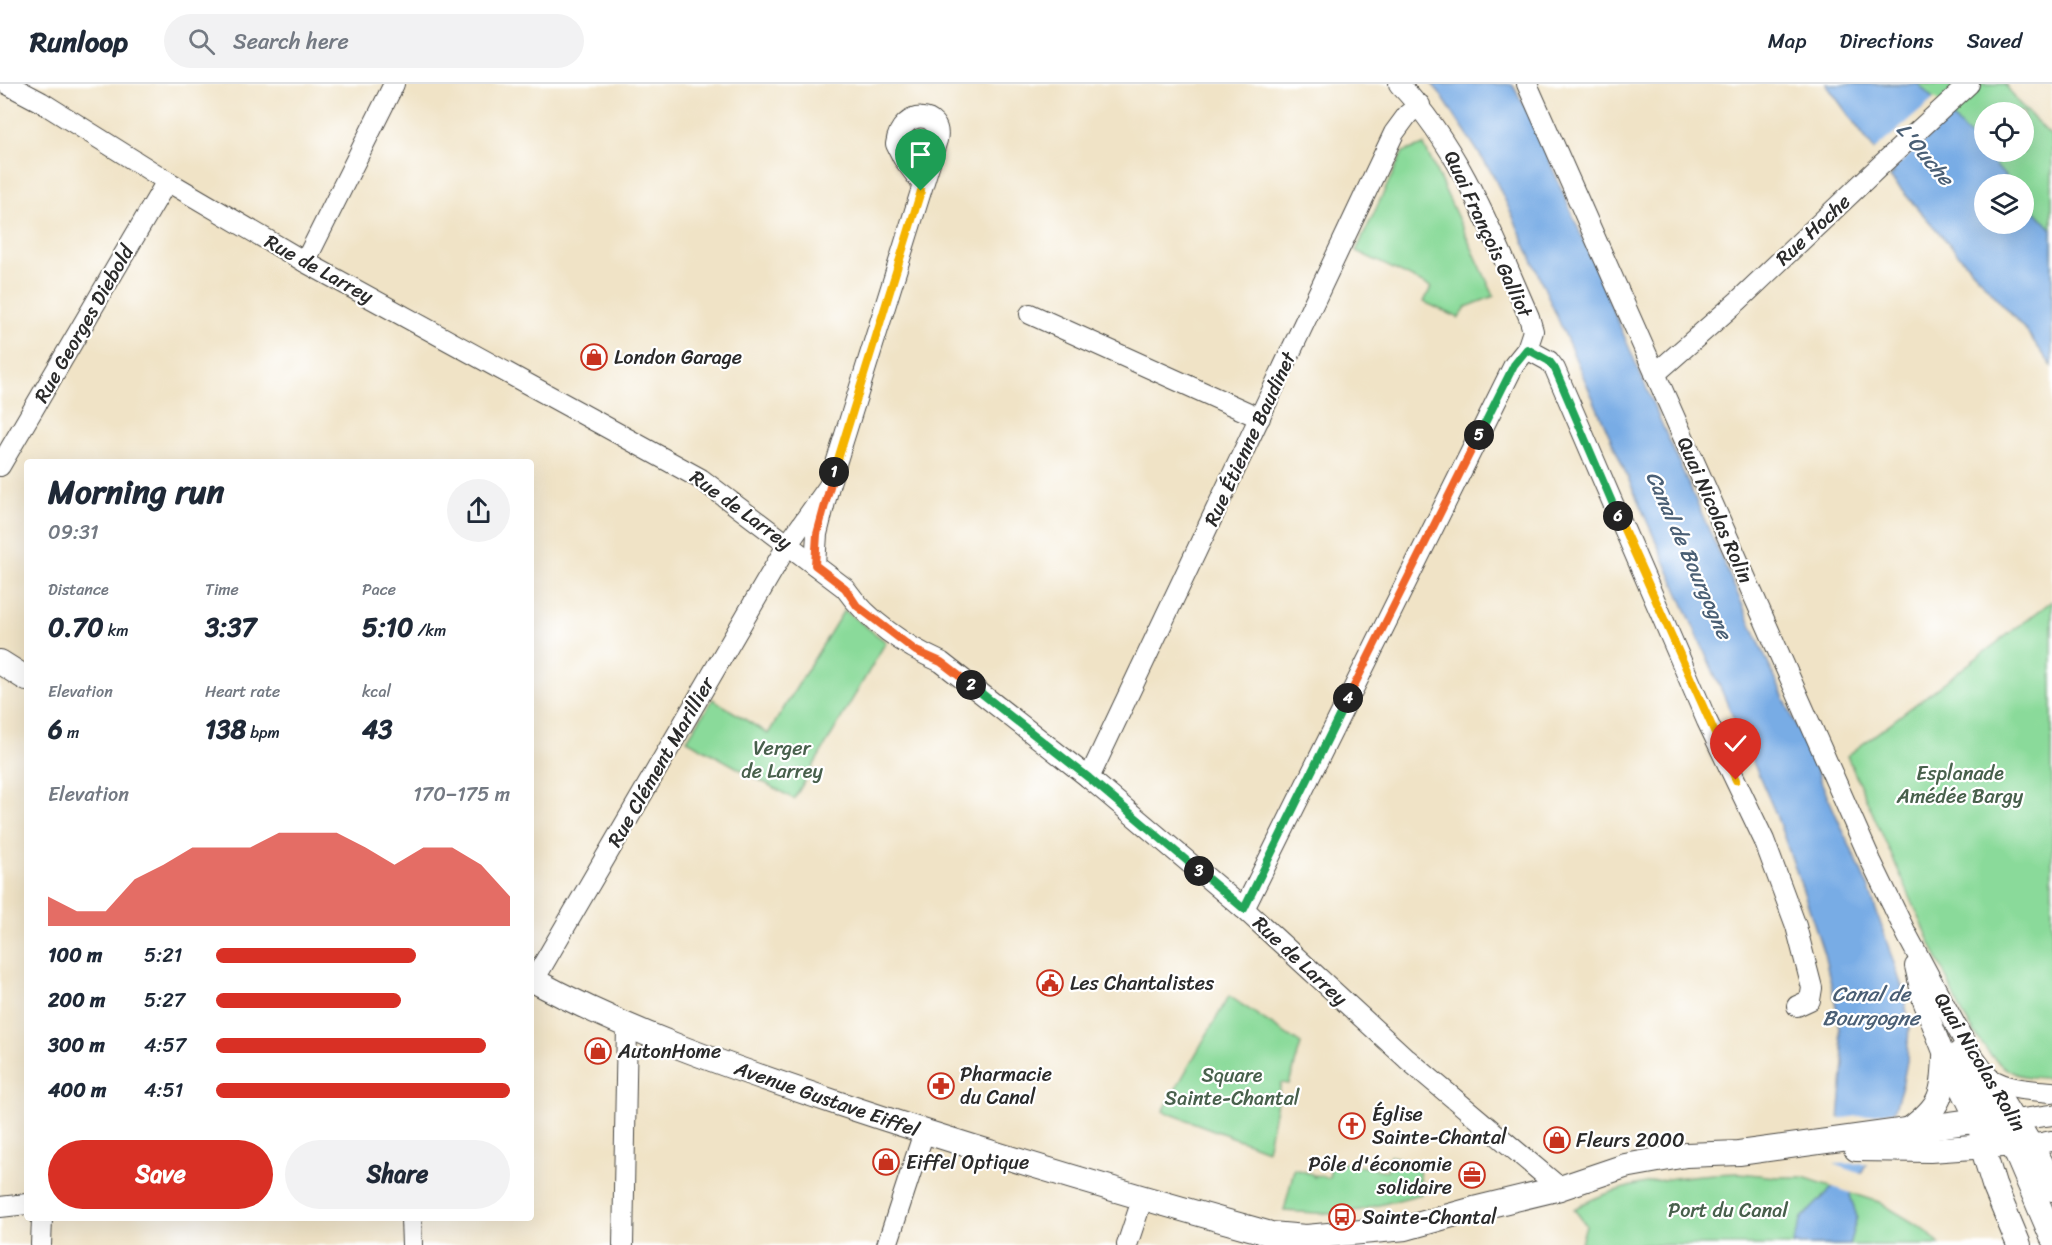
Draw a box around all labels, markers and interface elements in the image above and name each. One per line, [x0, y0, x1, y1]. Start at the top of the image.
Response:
search box [164, 14, 584, 68]
text: Runloop [30, 17, 128, 66]
text: Search here [233, 22, 349, 61]
text: Map [1768, 22, 1806, 60]
text: Directions [1839, 22, 1934, 60]
text: Saved [1967, 22, 2022, 60]
icon: search [185, 25, 218, 58]
map controls [1974, 102, 2034, 234]
button: locate [1974, 102, 2034, 162]
water label: L'Ouche [1886, 113, 1965, 197]
pin [895, 129, 946, 191]
icon: arrive [904, 138, 937, 171]
street label: Quai François Galliot [1434, 145, 1542, 324]
button: layers [1974, 174, 2034, 234]
street label: Rue Hoche [1767, 185, 1859, 275]
street label: Rue de Larrey [258, 225, 381, 314]
street label: Rue Georges Diebold [24, 237, 144, 410]
place label: London Garage [614, 340, 742, 375]
shop icon: London Garage [579, 342, 609, 372]
street label: Rue Étienne Baudinet [1194, 345, 1306, 532]
pin: 5 [1464, 420, 1494, 450]
text: 5 [1474, 420, 1484, 449]
street label: Quai Nicolas Rolin [1667, 431, 1763, 589]
pin: 1 [819, 457, 849, 487]
text: 1 [831, 457, 837, 486]
street label: Rue de Larrey [682, 461, 800, 560]
text: Morning run [48, 463, 224, 521]
water label: Canal de Bourgogne [1635, 465, 1744, 647]
button: share [447, 479, 510, 542]
pin: 6 [1603, 501, 1633, 531]
text: 6 [1613, 501, 1623, 530]
text: 09:31 [48, 515, 99, 550]
text: Distance [48, 575, 109, 604]
text: Time [205, 575, 239, 604]
text: Pace [362, 575, 396, 604]
text: 0.70 [48, 604, 104, 650]
text: 3:37 [205, 604, 256, 650]
text: 5:10 [362, 604, 413, 650]
text: km [104, 616, 129, 645]
text: /km [413, 616, 446, 645]
street label: Rue Clément Marillier [598, 669, 725, 854]
pin: 2 [956, 670, 986, 700]
text: 2 [966, 670, 976, 699]
text: Elevation [48, 677, 113, 706]
text: Heart rate [205, 677, 280, 706]
text: kcal [362, 677, 391, 706]
pin: 4 [1333, 683, 1363, 713]
text: 4 [1343, 683, 1353, 712]
text: 6 [48, 706, 63, 752]
text: 138 [205, 706, 246, 752]
text: 43 [362, 706, 393, 752]
text: m [63, 718, 79, 747]
text: bpm [246, 718, 280, 747]
pin [1710, 718, 1761, 780]
icon: check [1719, 727, 1752, 760]
park label: Verger de Larrey [741, 731, 823, 789]
park label: Esplanade Amédée Bargy [1896, 756, 2024, 814]
text: Elevation [48, 777, 129, 812]
text: 170–175 m [413, 777, 510, 812]
pin: 3 [1184, 856, 1214, 886]
text: 3 [1195, 856, 1203, 885]
street label: Rue de Larrey [1244, 907, 1356, 1015]
text: 100 m [48, 938, 102, 973]
text: 5:21 [144, 938, 182, 973]
place label: Les Chantalistes [1070, 966, 1215, 1001]
public building icon: Les Chantalistes [1035, 968, 1065, 998]
water label: Canal de Bourgogne [1822, 975, 1922, 1037]
text: 200 m [48, 983, 105, 1018]
text: 5:27 [144, 983, 185, 1018]
street label: Quai Nicolas Rolin [1924, 985, 2036, 1139]
text: 300 m [48, 1028, 105, 1063]
text: 4:57 [144, 1028, 186, 1063]
place label: AutonHome [617, 1034, 721, 1069]
shop icon: AutonHome [583, 1036, 613, 1066]
street label: Avenue Gustave Eiffel [729, 1051, 925, 1147]
place label: Pharmacie du Canal [960, 1057, 1052, 1115]
park label: Square Sainte-Chantal [1165, 1058, 1300, 1116]
pharmacy icon: Pharmacie du Canal [926, 1071, 956, 1101]
text: 400 m [48, 1073, 106, 1108]
text: 4:51 [144, 1073, 183, 1108]
place label: Église Sainte-Chantal [1372, 1097, 1507, 1155]
church icon: Église Sainte-Chantal [1337, 1111, 1367, 1141]
place label: Fleurs 2000 [1576, 1123, 1685, 1158]
shop icon: Fleurs 2000 [1542, 1125, 1572, 1155]
button: Save [48, 1140, 273, 1209]
button: Share [285, 1140, 510, 1209]
place label: Eiffel Optique [906, 1145, 1029, 1180]
shop icon: Eiffel Optique [871, 1147, 901, 1177]
place label: Pôle d'économie solidaire [1308, 1147, 1452, 1205]
office icon: Pôle d'économie solidaire [1457, 1160, 1487, 1190]
park label: Port du Canal [1668, 1193, 1789, 1228]
place label: Sainte-Chantal [1362, 1200, 1497, 1235]
bus stop icon: Sainte-Chantal [1327, 1202, 1357, 1232]

